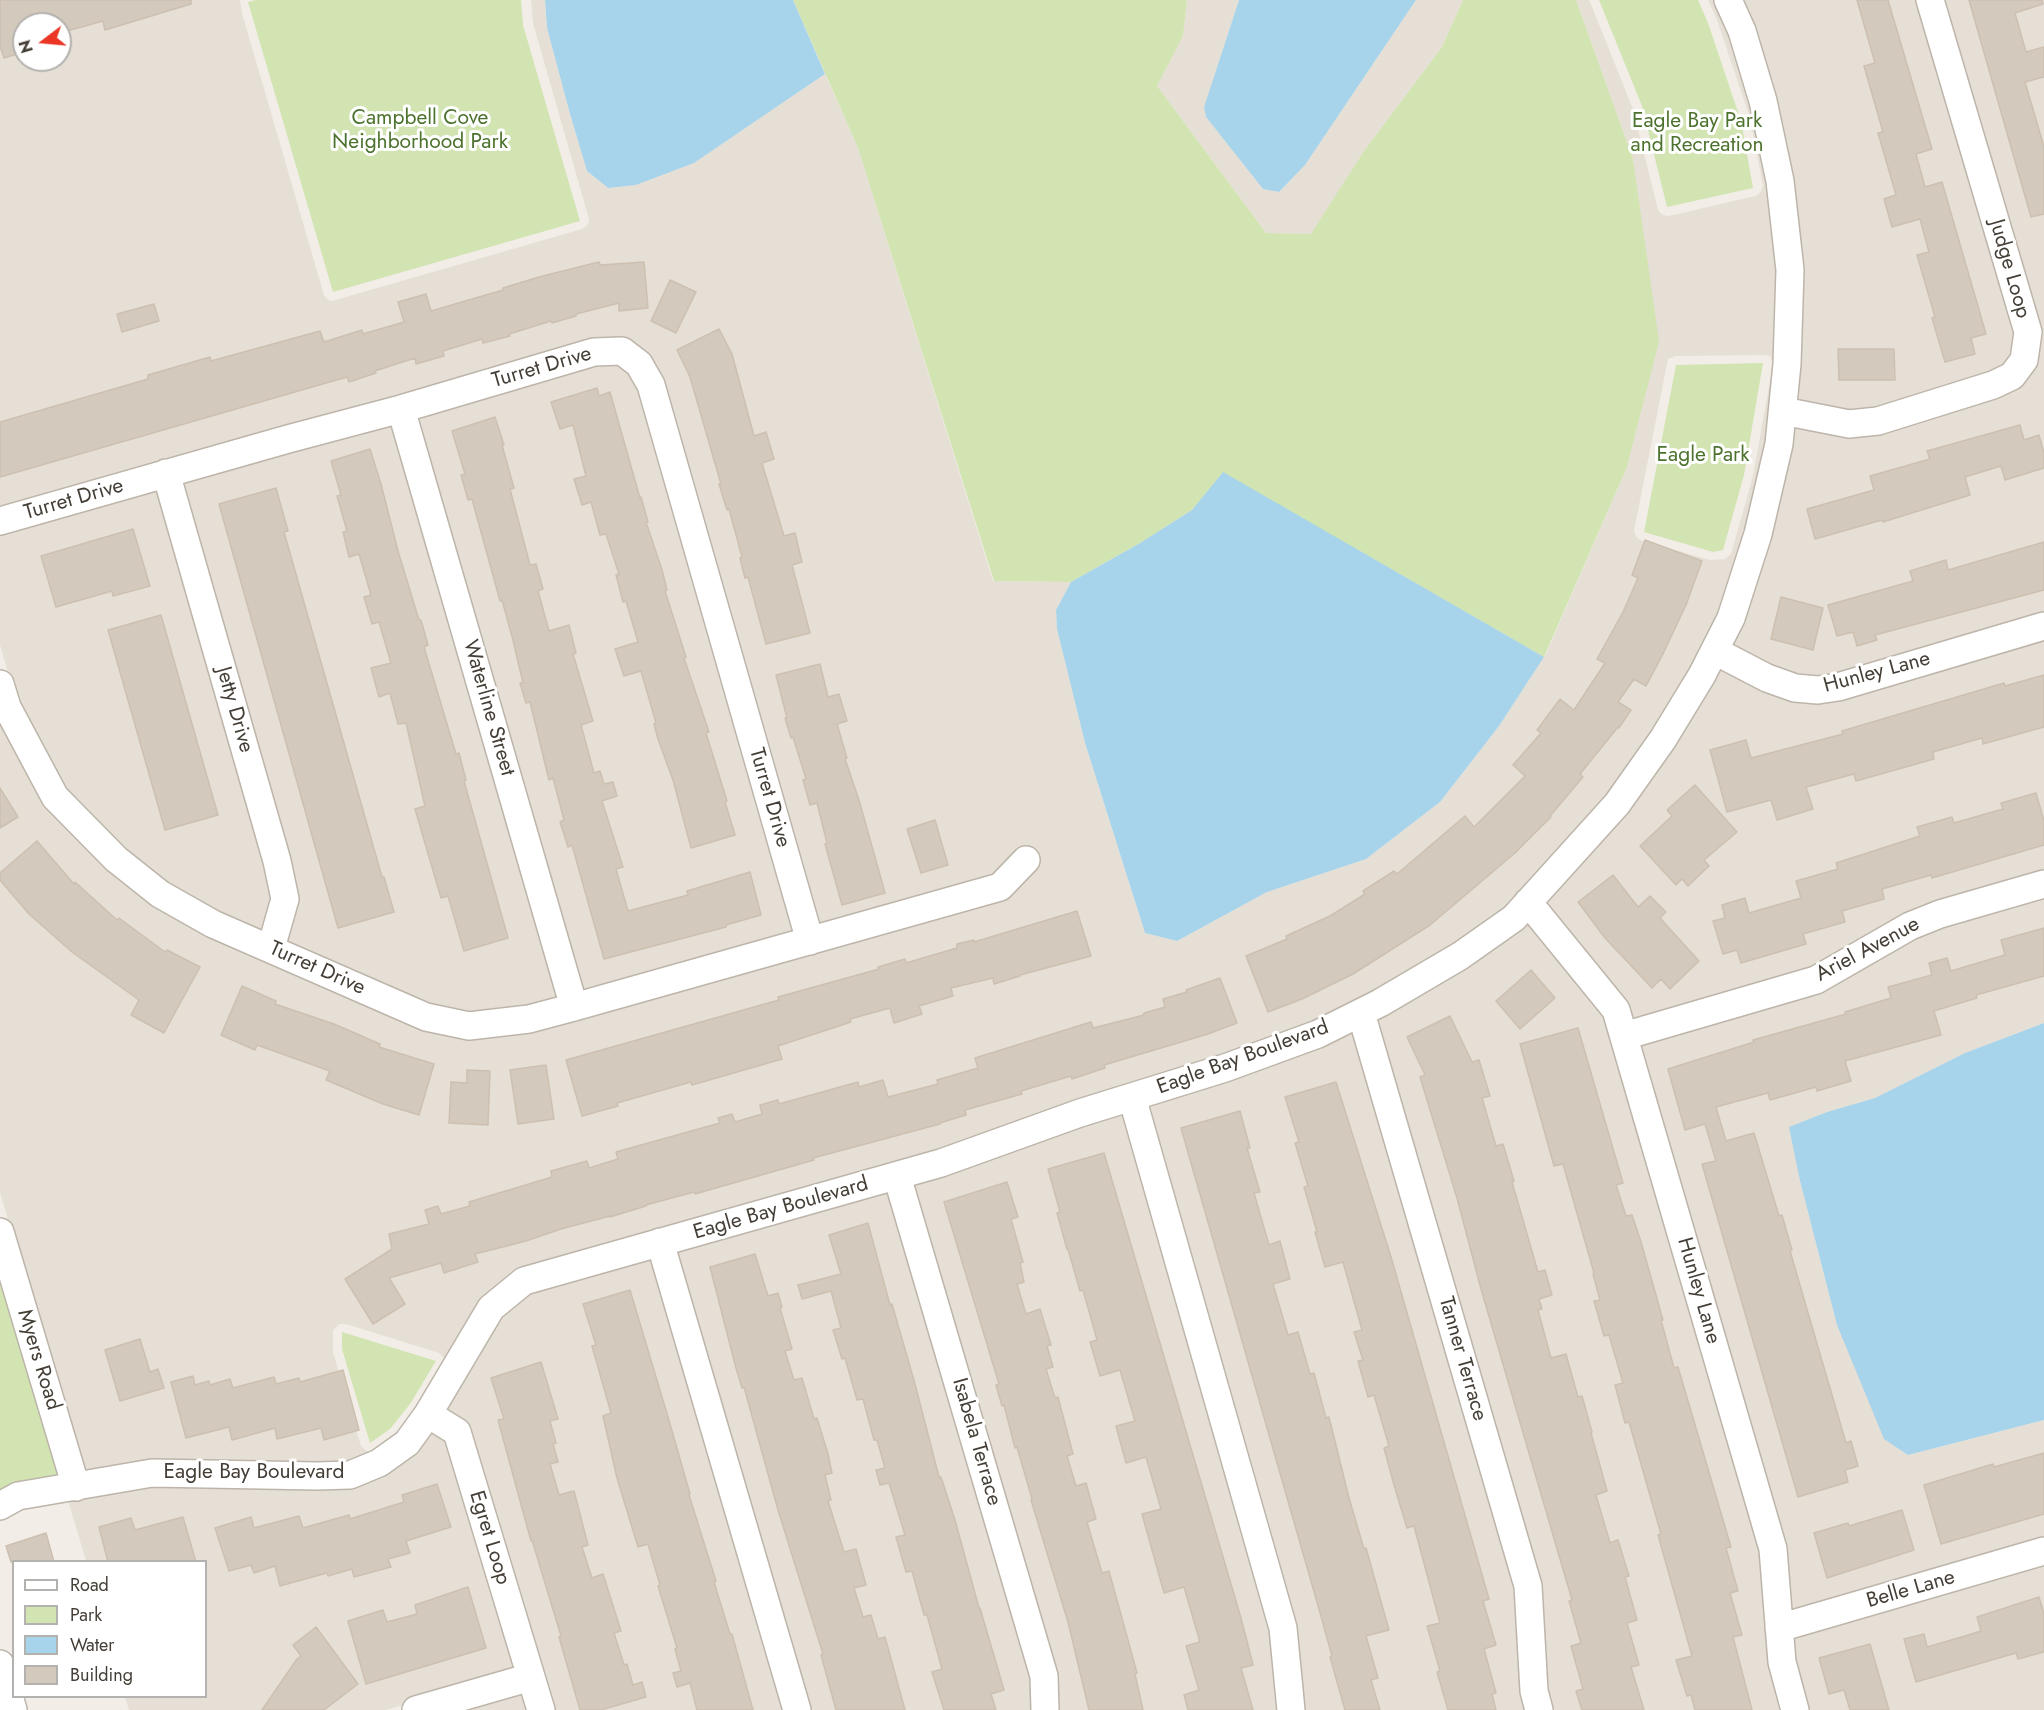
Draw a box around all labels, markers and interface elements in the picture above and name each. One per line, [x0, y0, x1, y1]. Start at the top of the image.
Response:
north arrow [12, 12, 72, 72]
text: N [13, 37, 39, 56]
park label: Campbell Cove Neighborhood Park [332, 106, 508, 156]
park label: Eagle Bay Park and Recreation [1631, 109, 1763, 159]
street label: Judge Loop [1983, 217, 2035, 321]
street label: Turret Drive [489, 342, 595, 394]
park label: Eagle Park [1657, 443, 1749, 469]
street label: Turret Drive [21, 474, 127, 526]
street label: Waterline Street [457, 637, 519, 779]
street label: Hunley Lane [1821, 647, 1933, 699]
street label: Jetty Drive [210, 664, 258, 756]
street label: Turret Drive [743, 745, 795, 851]
street label: Ariel Avenue [1812, 912, 1924, 988]
street label: Turret Drive [265, 937, 369, 1001]
street label: Eagle Bay Boulevard [1154, 1015, 1332, 1101]
street label: Eagle Bay Boulevard [691, 1172, 871, 1246]
street label: Hunley Lane [1671, 1235, 1725, 1347]
street label: Tanner Terrace [1432, 1294, 1492, 1424]
street label: Myers Road [11, 1307, 65, 1413]
street label: Isabela Terrace [946, 1375, 1006, 1509]
street label: Eagle Bay Boulevard [164, 1460, 344, 1486]
street label: Egret Loop [463, 1488, 515, 1588]
legend [12, 1560, 207, 1698]
street label: Belle Lane [1864, 1565, 1958, 1615]
text: Road [70, 1572, 109, 1598]
text: Park [70, 1602, 102, 1628]
text: Water [70, 1632, 114, 1658]
text: Building [70, 1662, 133, 1688]

